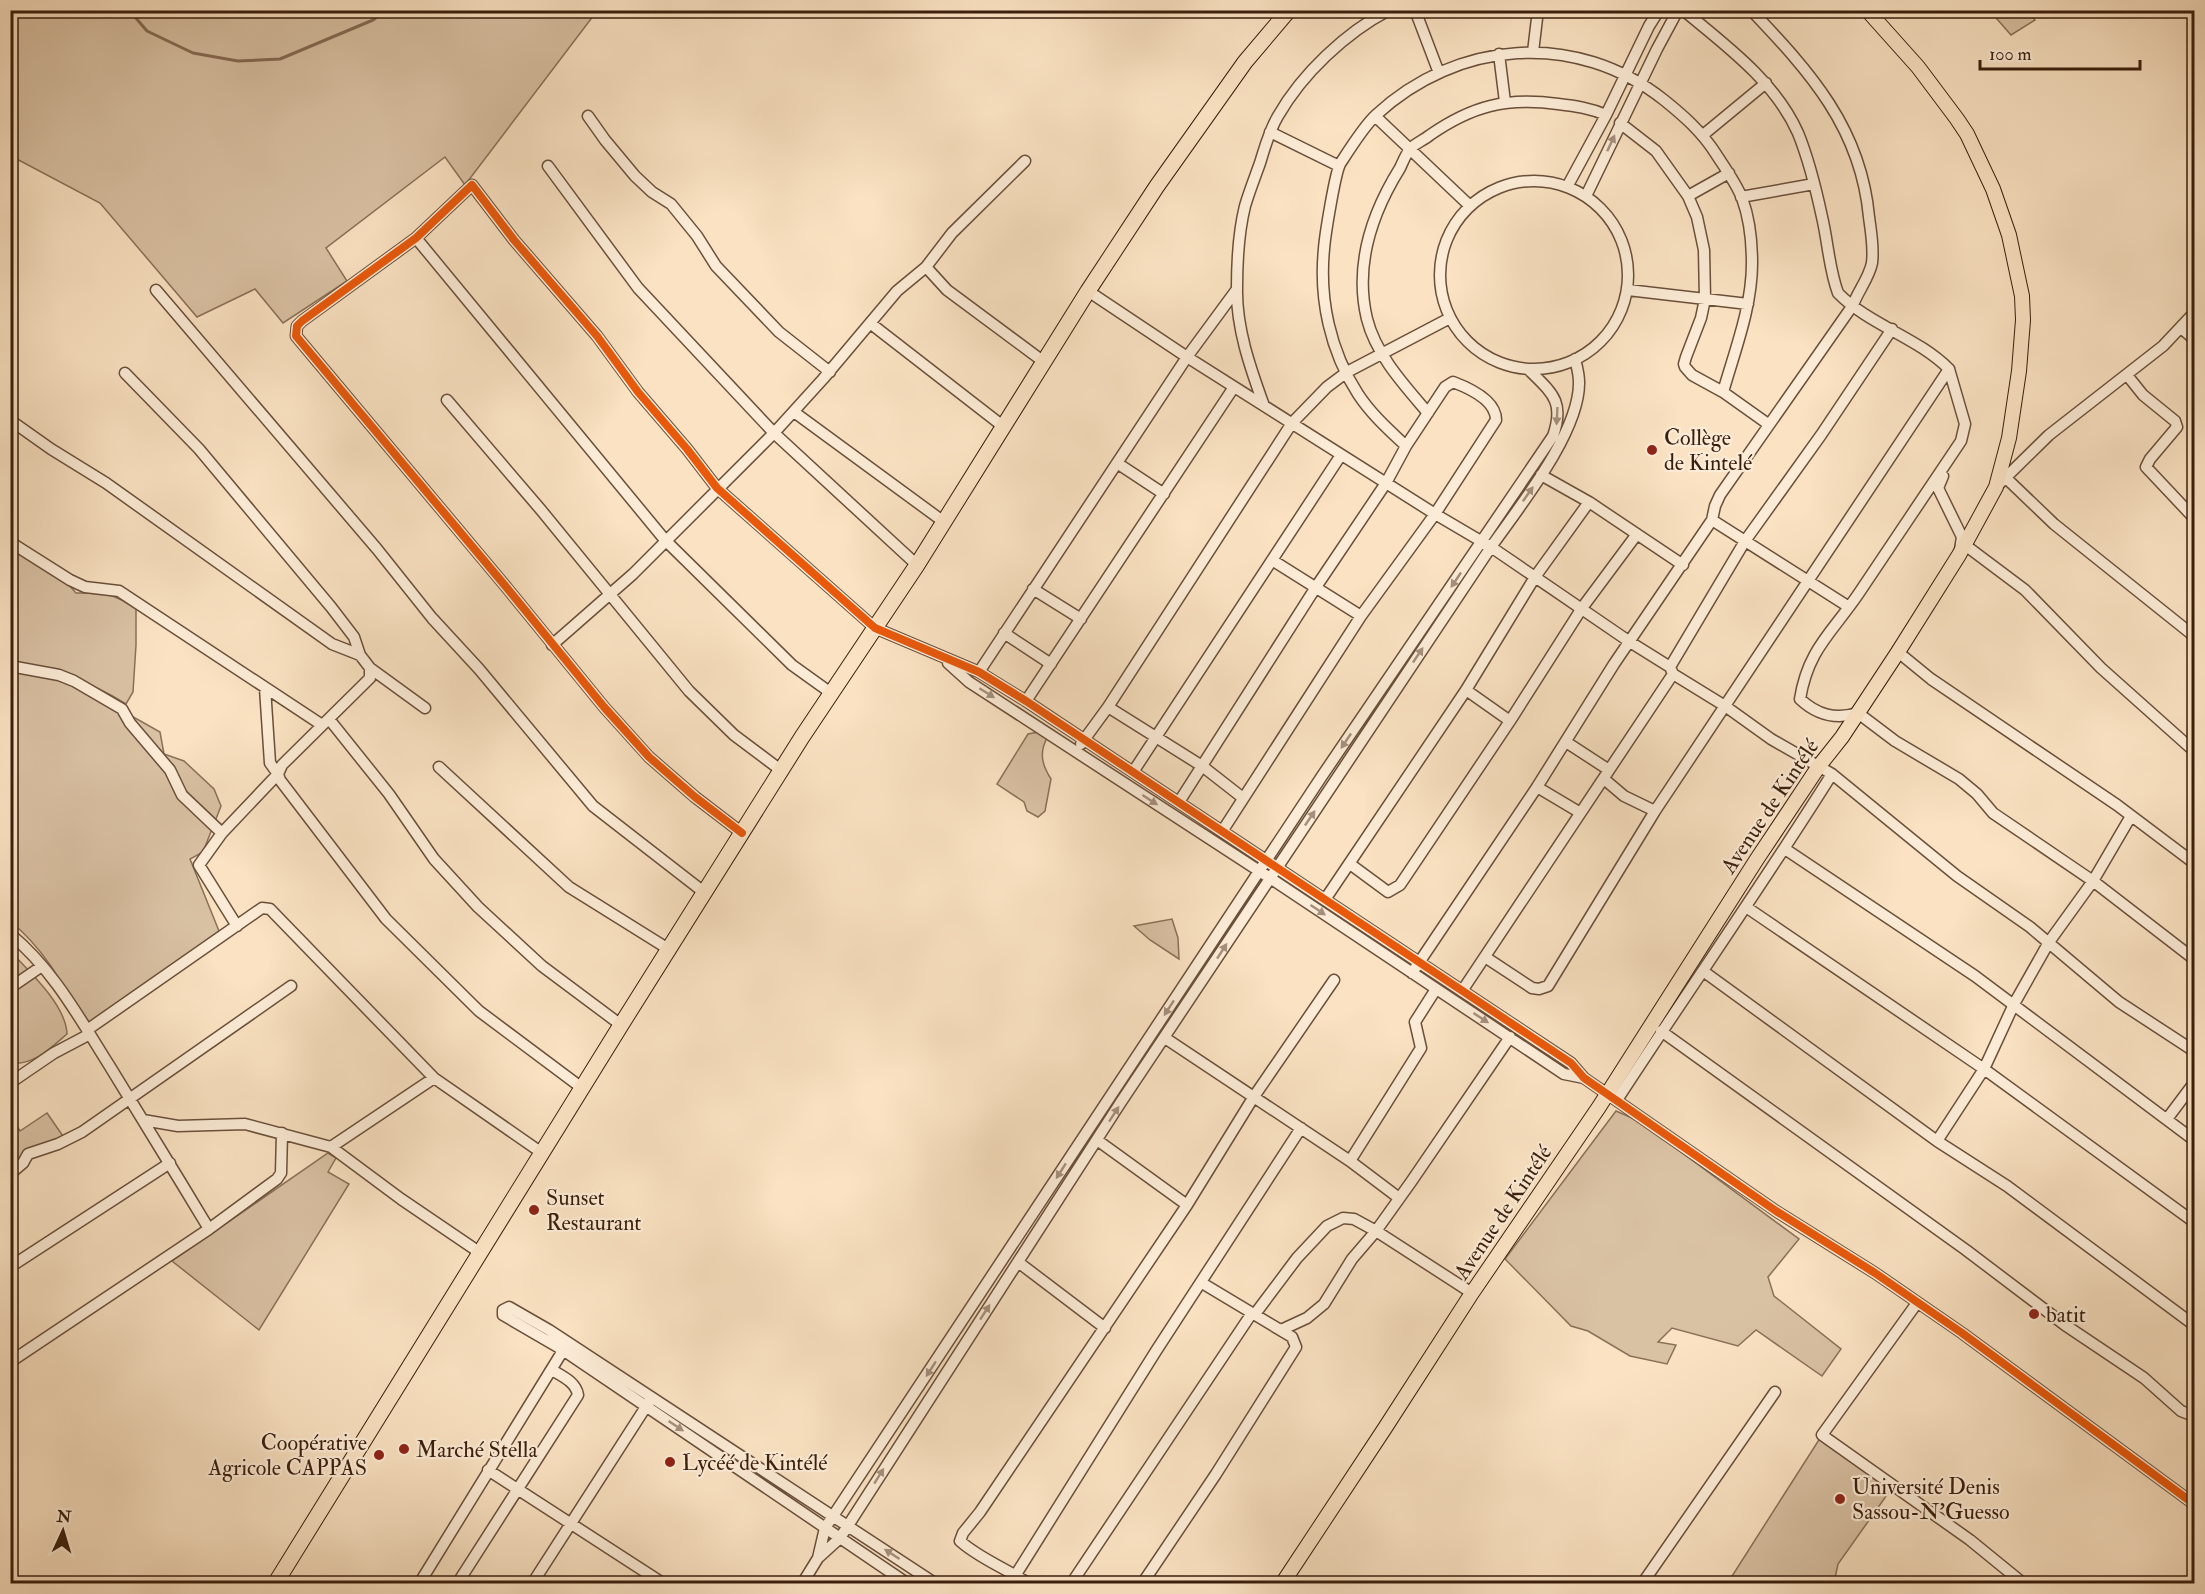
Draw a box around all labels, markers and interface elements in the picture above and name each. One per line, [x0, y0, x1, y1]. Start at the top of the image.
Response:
scale bar [1980, 33, 2140, 71]
text: 100 m [1989, 43, 2032, 66]
one-way arrow [1606, 135, 1615, 152]
one-way arrow [1552, 407, 1561, 426]
place label: Collège de Kintelé [1664, 424, 1753, 477]
marker: Collège de Kintelé [1645, 443, 1659, 457]
one-way arrow [1522, 486, 1534, 502]
one-way arrow [1450, 572, 1462, 588]
one-way arrow [1413, 647, 1424, 664]
one-way arrow [979, 687, 995, 698]
one-way arrow [1340, 733, 1352, 749]
street label: Avenue de Kintélé [1714, 733, 1826, 880]
one-way arrow [1142, 794, 1158, 805]
one-way arrow [1305, 809, 1316, 826]
one-way arrow [1310, 904, 1326, 916]
one-way arrow [1216, 943, 1227, 959]
one-way arrow [1164, 1000, 1175, 1016]
one-way arrow [1473, 1012, 1489, 1023]
one-way arrow [1108, 1106, 1120, 1122]
street label: Avenue de Kintélé [1447, 1139, 1559, 1286]
one-way arrow [1056, 1163, 1067, 1179]
place label: Sunset Restaurant [546, 1184, 641, 1237]
marker: Sunset Restaurant [527, 1203, 541, 1217]
place label: batit [2046, 1301, 2086, 1329]
one-way arrow [979, 1305, 991, 1321]
marker: batit [2027, 1307, 2041, 1321]
one-way arrow [925, 1360, 937, 1376]
one-way arrow [668, 1420, 684, 1431]
place label: Coopérative Agricole CAPPAS [207, 1429, 367, 1482]
place label: Marché Stella [416, 1436, 538, 1464]
marker: Marché Stella [397, 1442, 411, 1456]
marker: Coopérative Agricole CAPPAS [372, 1448, 386, 1462]
place label: Lycéé de Kintélé [682, 1449, 828, 1477]
marker: Lycéé de Kintélé [663, 1455, 677, 1469]
one-way arrow [873, 1468, 884, 1484]
place label: Université Denis Sassou-N'Guesso [1852, 1473, 2010, 1526]
marker: Université Denis Sassou-N'Guesso [1833, 1492, 1847, 1506]
north arrow [33, 1501, 93, 1561]
text: N [55, 1506, 72, 1528]
one-way arrow [884, 1549, 900, 1560]

